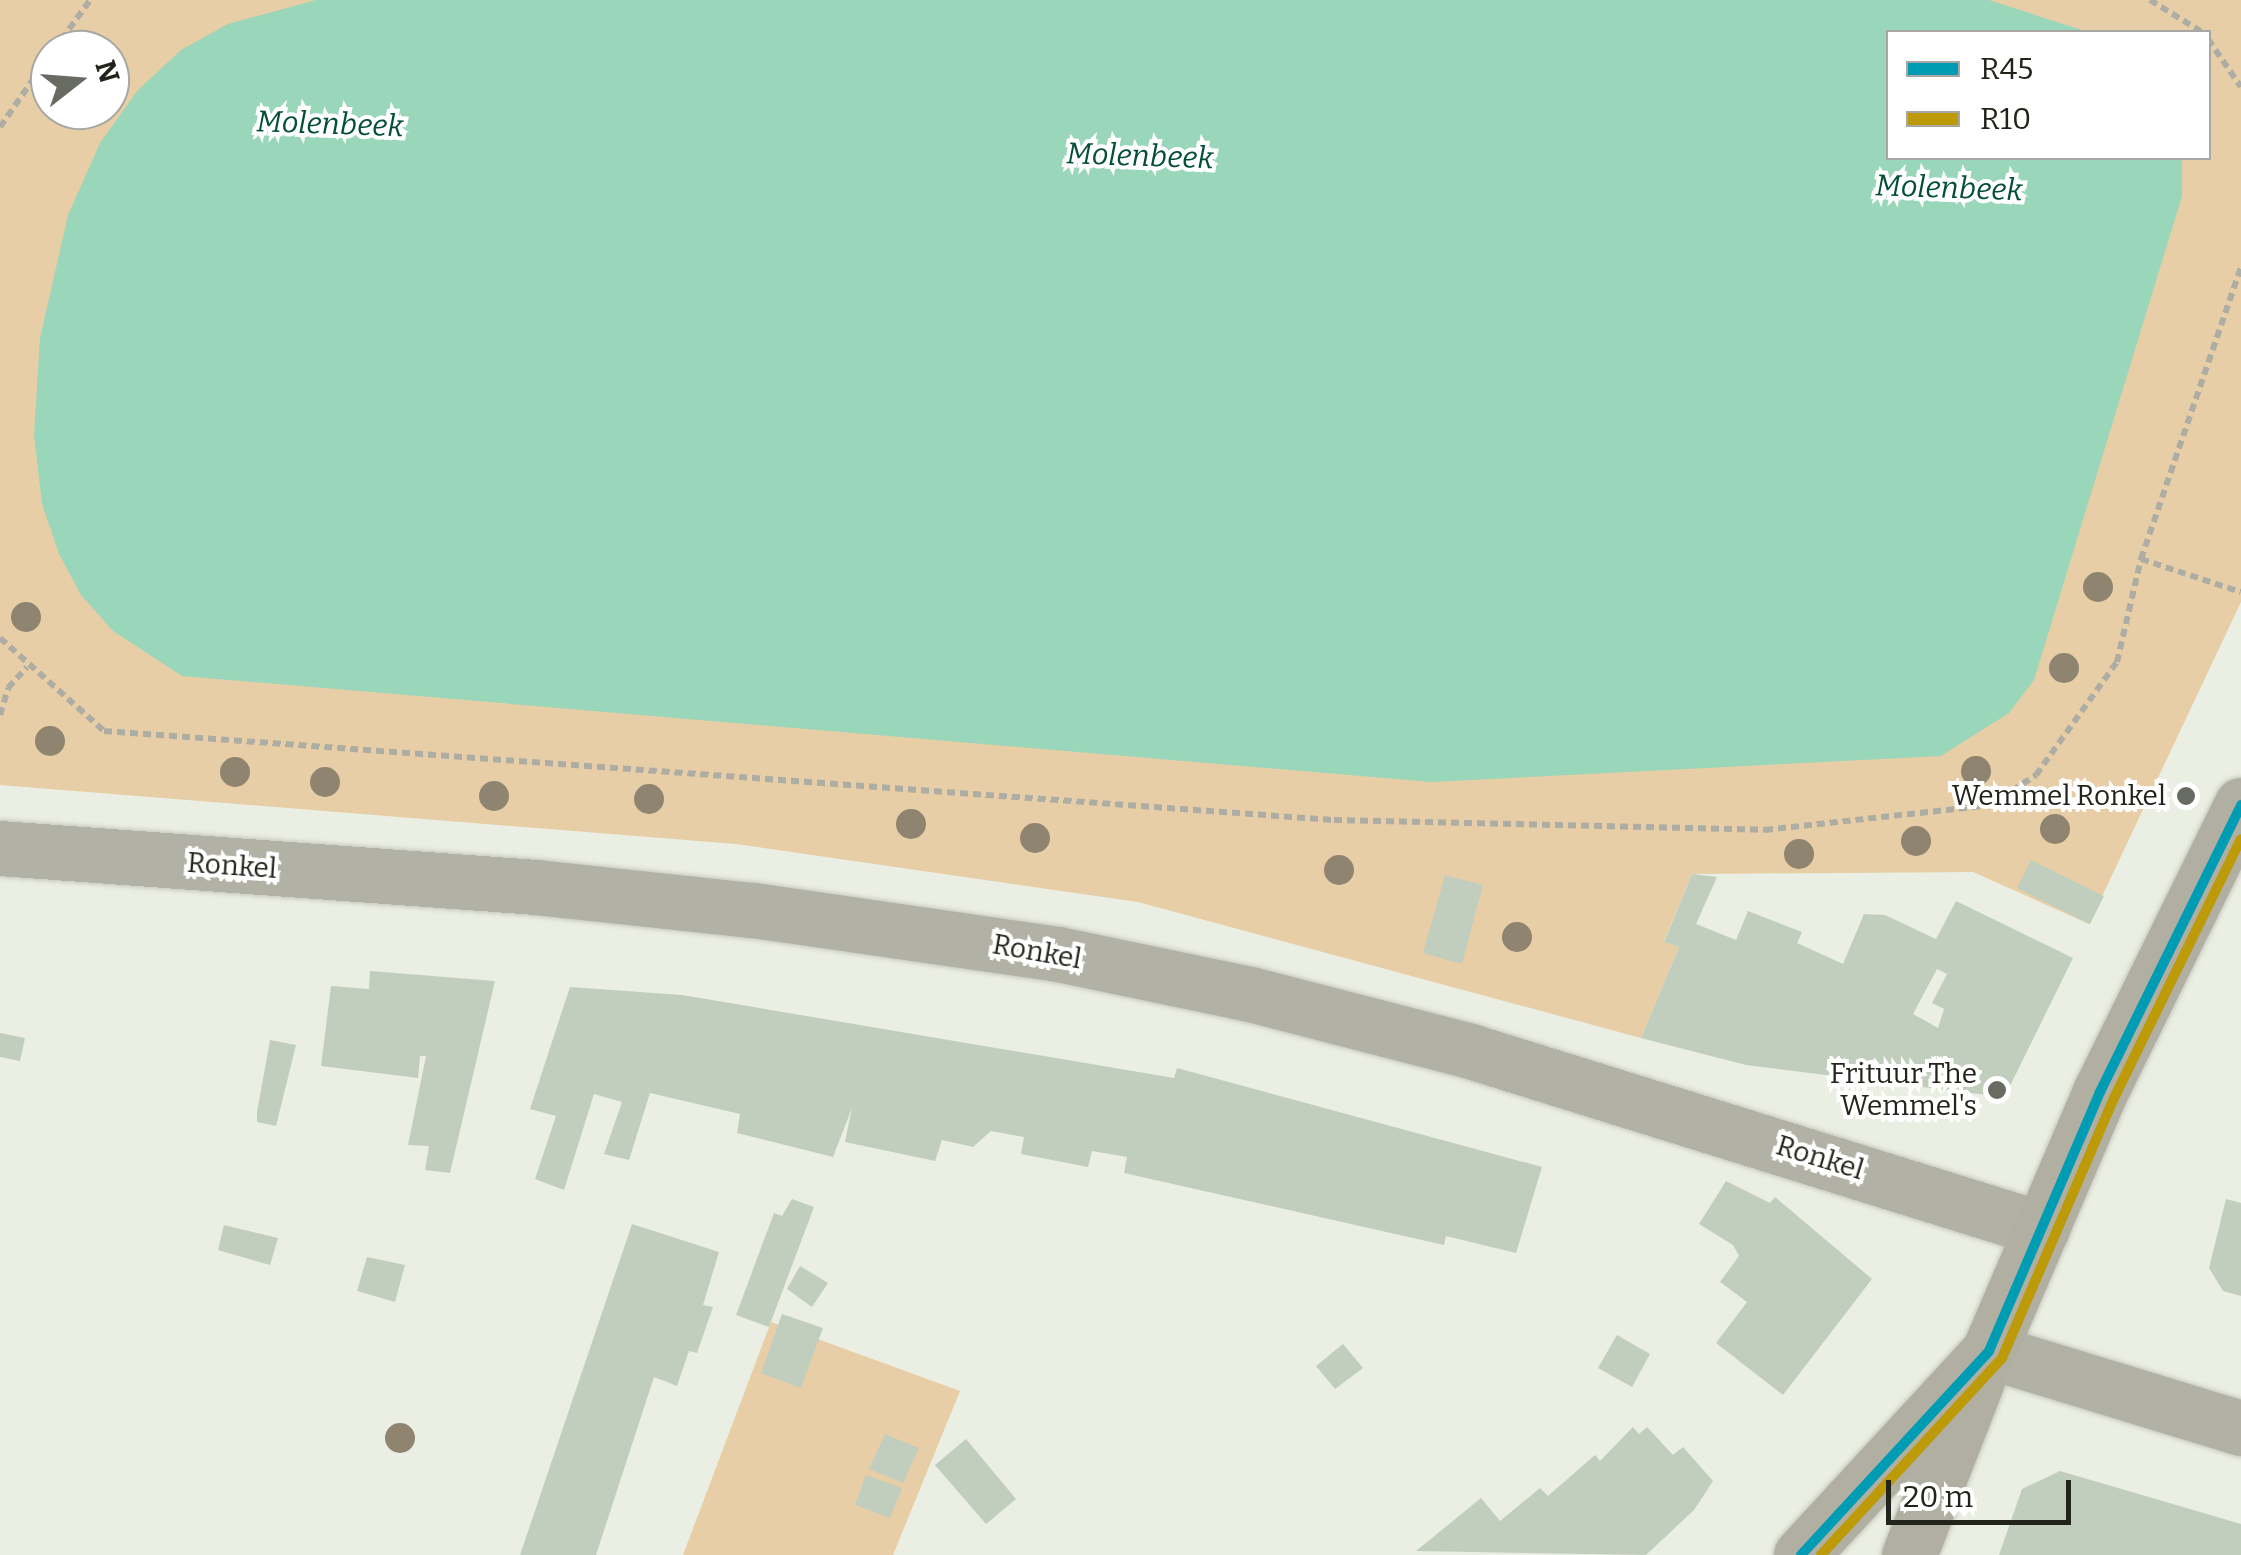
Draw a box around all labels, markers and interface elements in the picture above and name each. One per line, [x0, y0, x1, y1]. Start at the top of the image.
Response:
north arrow [30, 30, 130, 130]
legend [1886, 30, 2211, 160]
text: R45 [1980, 51, 2033, 87]
text: N [88, 57, 126, 87]
text: R10 [1980, 101, 2031, 137]
water label: Molenbeek [256, 103, 404, 145]
water label: Molenbeek [1066, 135, 1214, 177]
water label: Molenbeek [1875, 167, 2023, 209]
place label: Wemmel Ronkel [1952, 779, 2166, 813]
marker: Wemmel Ronkel [2175, 785, 2197, 807]
street label: Ronkel [186, 846, 278, 886]
street label: Ronkel [990, 928, 1084, 976]
place label: Frituur The Wemmel's [1830, 1057, 1977, 1123]
marker: Frituur The Wemmel's [1986, 1079, 2008, 1101]
street label: Ronkel [1772, 1129, 1868, 1187]
scale bar [1891, 1460, 2076, 1522]
text: 20 m [1903, 1479, 1973, 1515]

